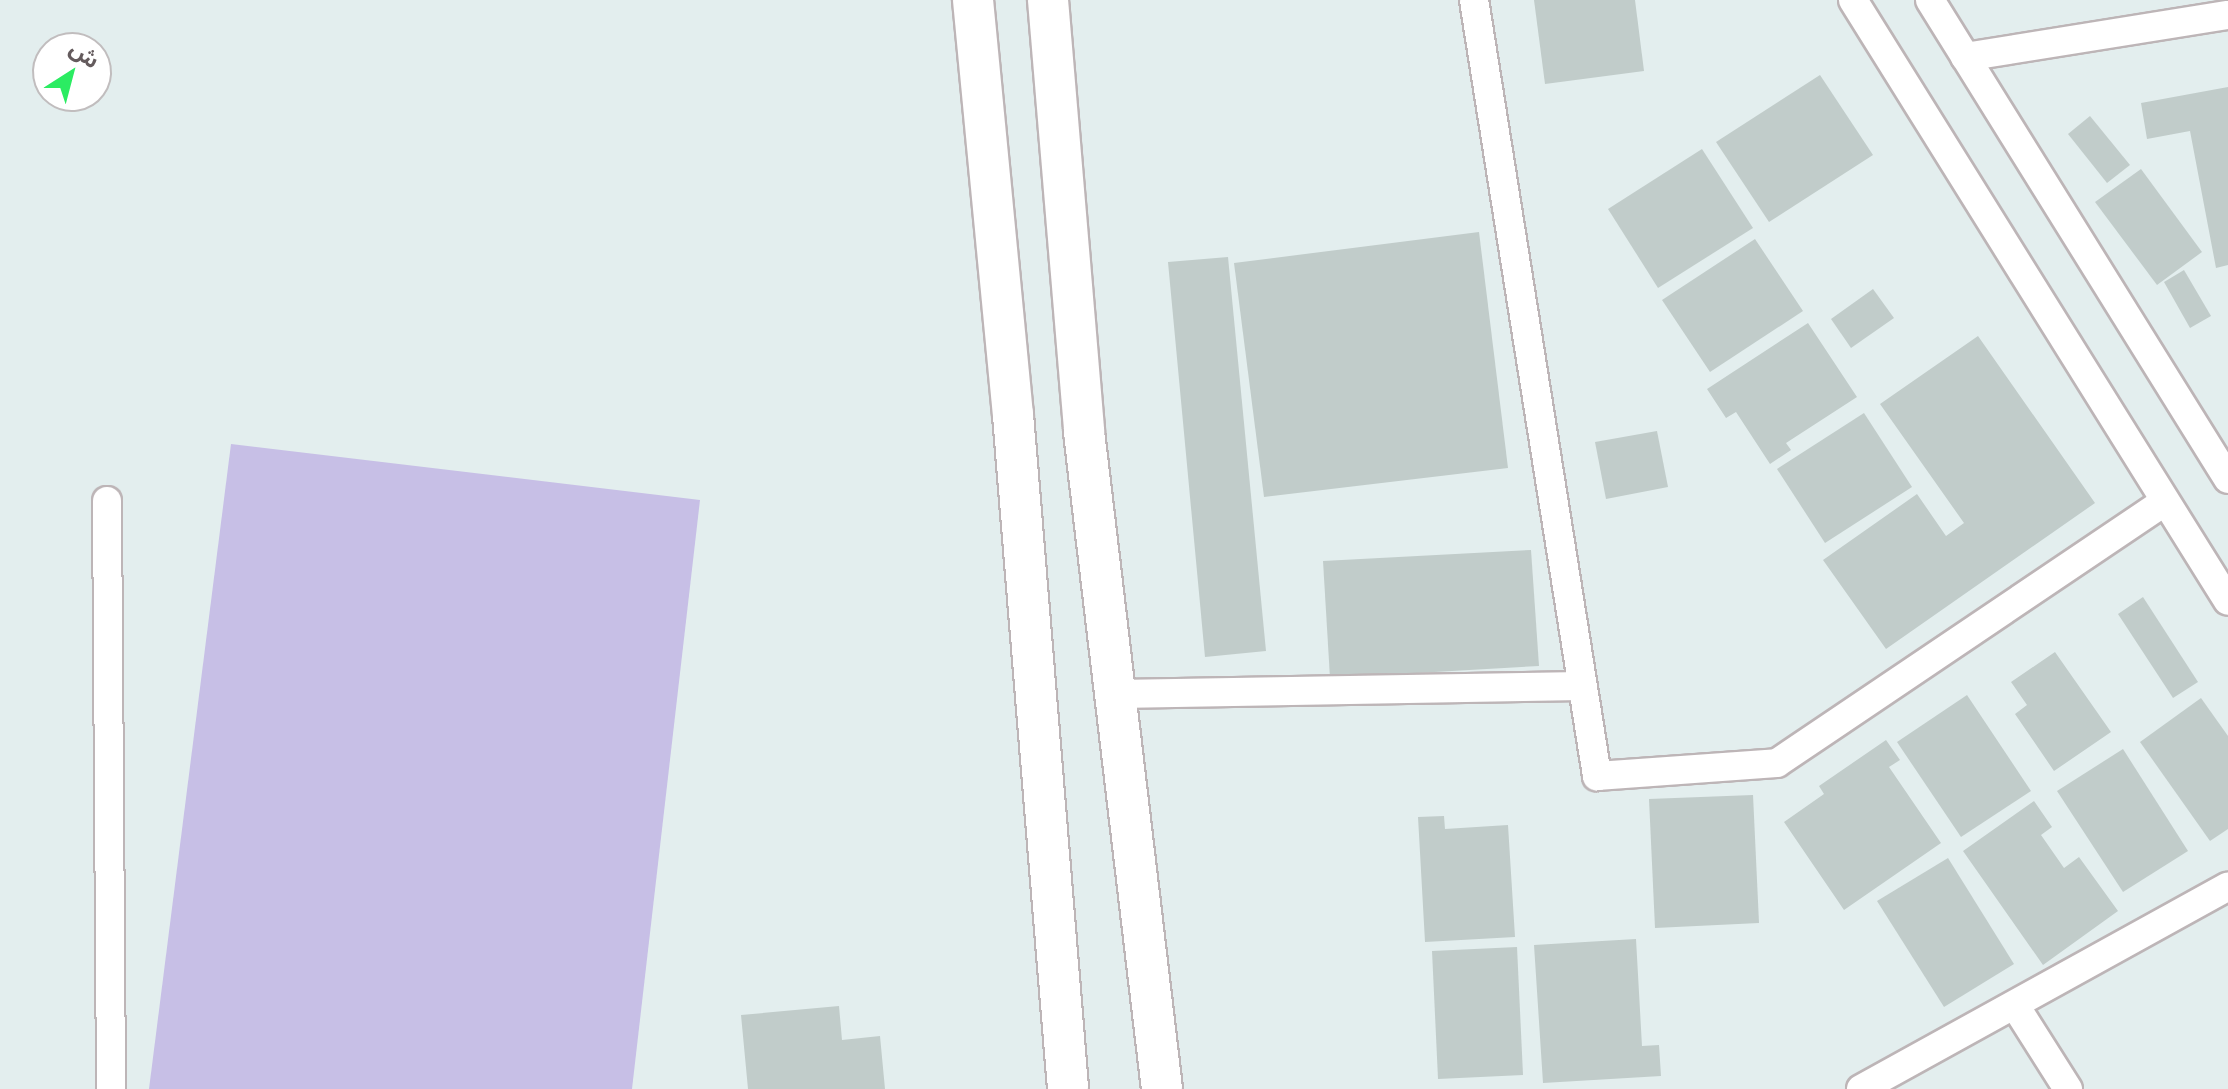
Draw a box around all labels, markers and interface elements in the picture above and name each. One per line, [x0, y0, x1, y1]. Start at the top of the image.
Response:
north arrow [32, 32, 112, 112]
text: ش [64, 33, 106, 75]

